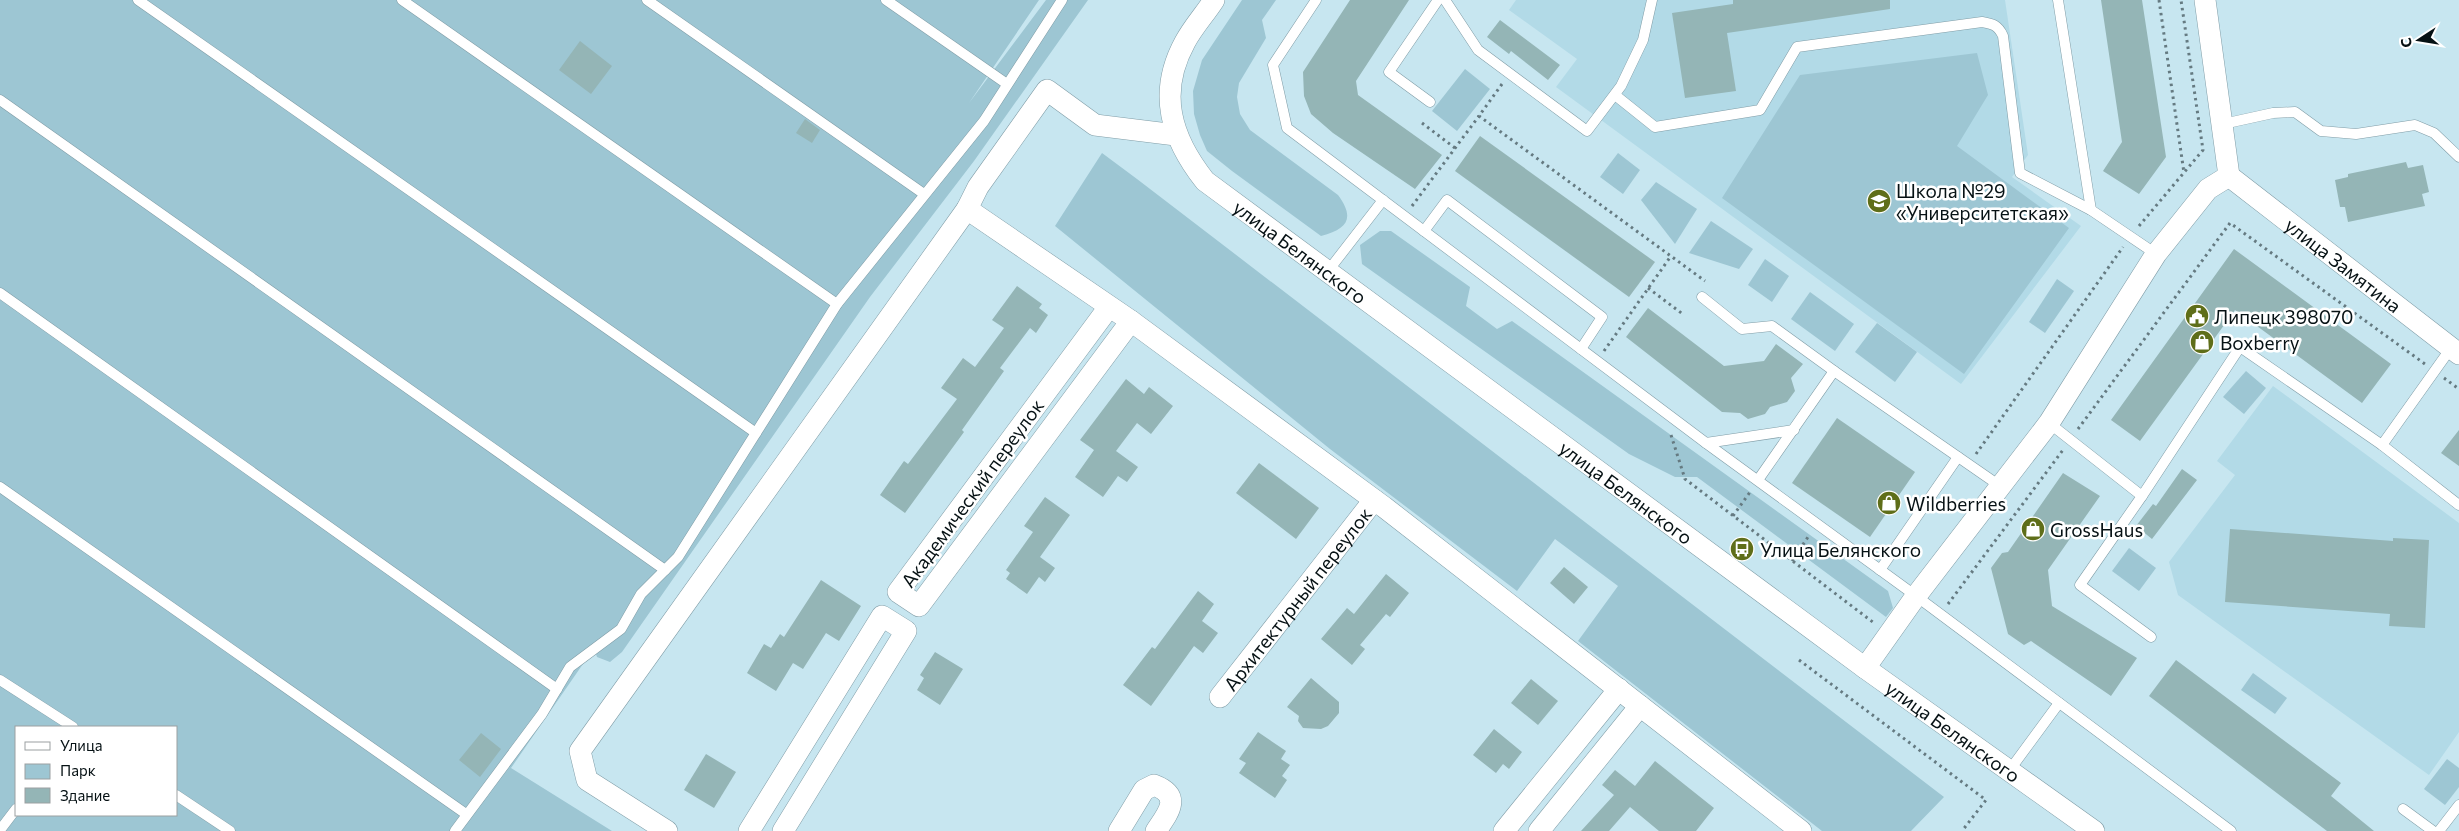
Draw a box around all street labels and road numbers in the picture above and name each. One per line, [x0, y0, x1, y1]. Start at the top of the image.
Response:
street label: улица Белянского [1230, 195, 1371, 308]
street label: улица Замятина [2281, 213, 2406, 317]
street label: Академический переулок [896, 394, 1048, 592]
street label: улица Белянского [1555, 435, 1697, 549]
street label: Архитектурный переулок [1218, 502, 1376, 695]
street label: улица Белянского [1882, 675, 2025, 787]

